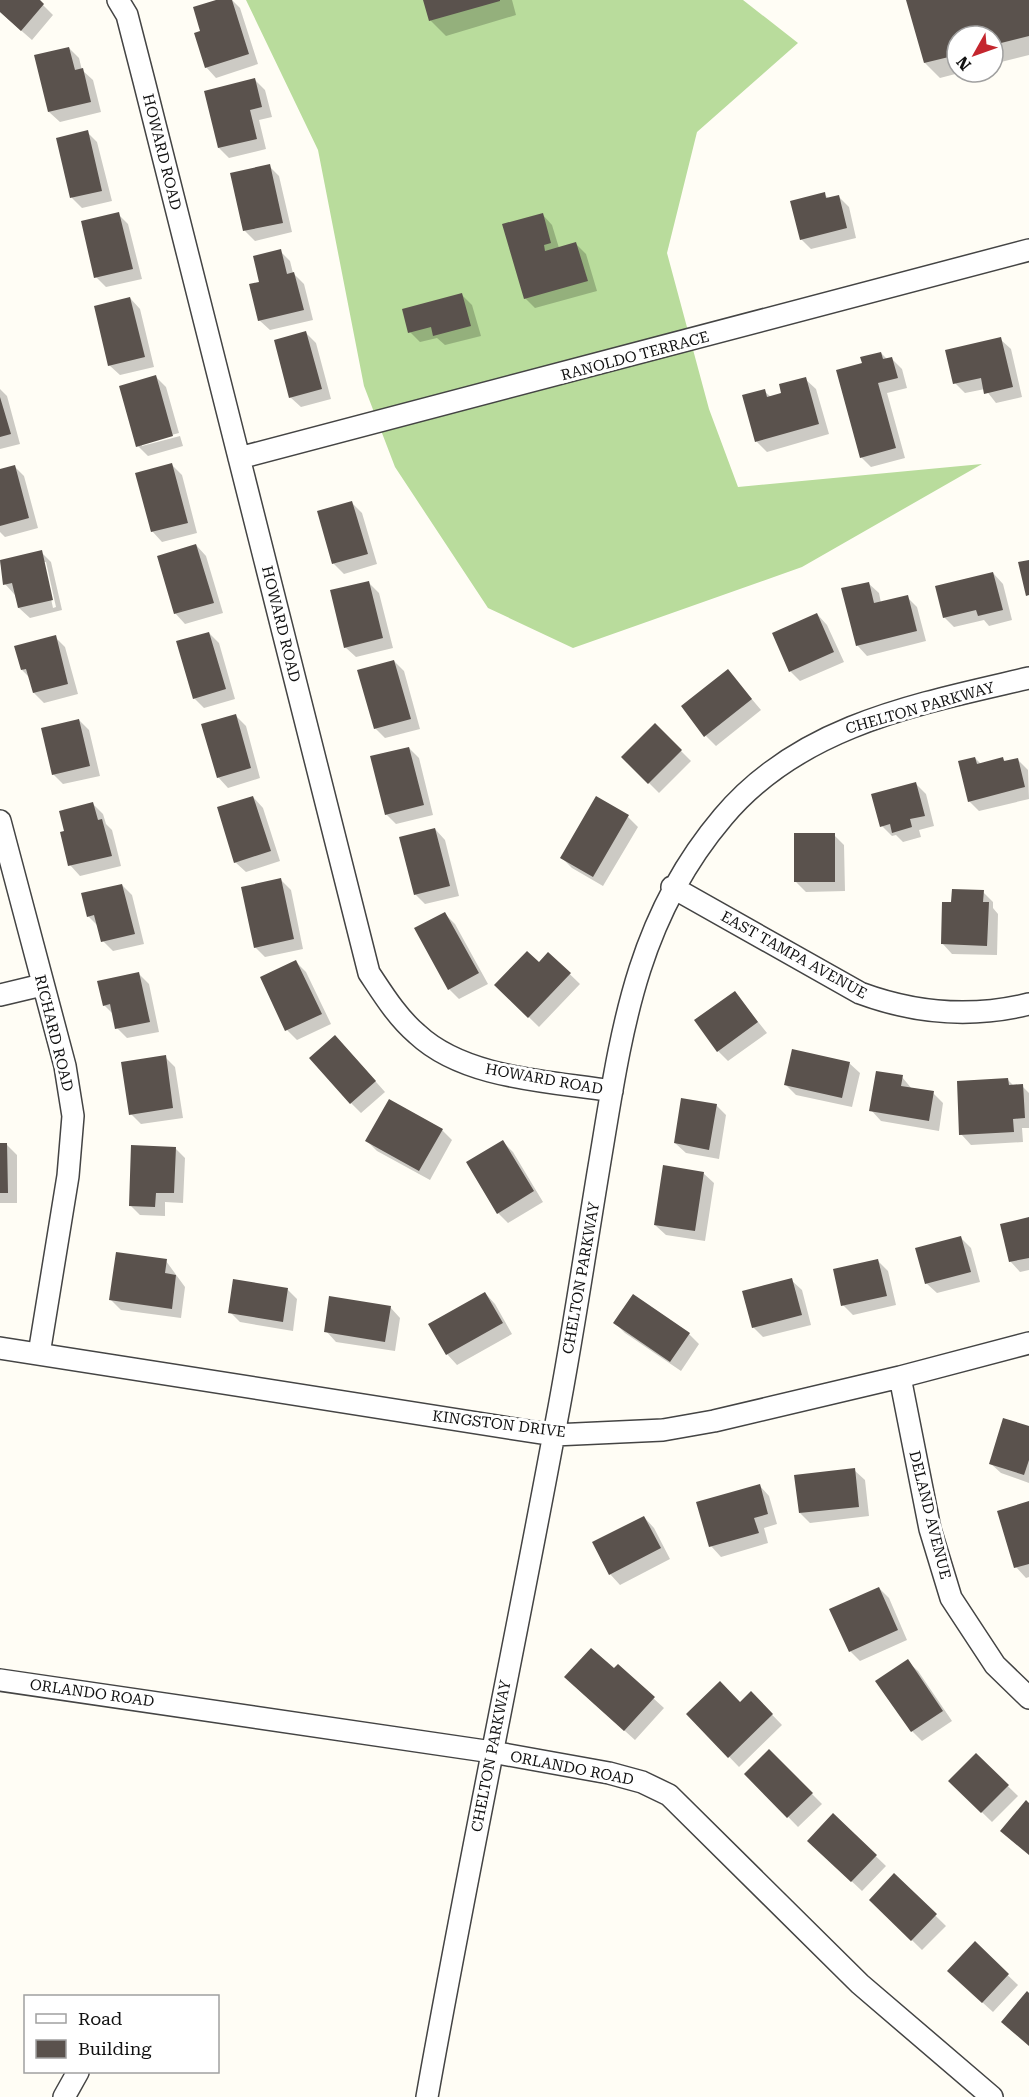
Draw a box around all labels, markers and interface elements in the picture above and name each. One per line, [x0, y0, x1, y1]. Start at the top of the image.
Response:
north arrow [945, 24, 1005, 84]
text: N [953, 52, 975, 74]
street label: HOWARD ROAD [139, 92, 185, 212]
street label: RANOLDO TERRACE [559, 328, 711, 384]
street label: HOWARD ROAD [258, 564, 304, 684]
street label: CHELTON PARKWAY [843, 678, 997, 738]
street label: EAST TAMPA AVENUE [718, 907, 870, 1003]
street label: RICHARD ROAD [31, 973, 77, 1093]
street label: HOWARD ROAD [484, 1060, 604, 1098]
street label: CHELTON PARKWAY [559, 1200, 603, 1355]
street label: KINGSTON DRIVE [431, 1407, 567, 1441]
street label: DELAND AVENUE [905, 1449, 955, 1581]
street label: ORLANDO ROAD [29, 1675, 155, 1711]
street label: CHELTON PARKWAY [467, 1678, 515, 1833]
street label: ORLANDO ROAD [509, 1747, 635, 1789]
legend [24, 1995, 219, 2073]
text: Road [78, 2008, 123, 2029]
text: Building [78, 2038, 152, 2059]

